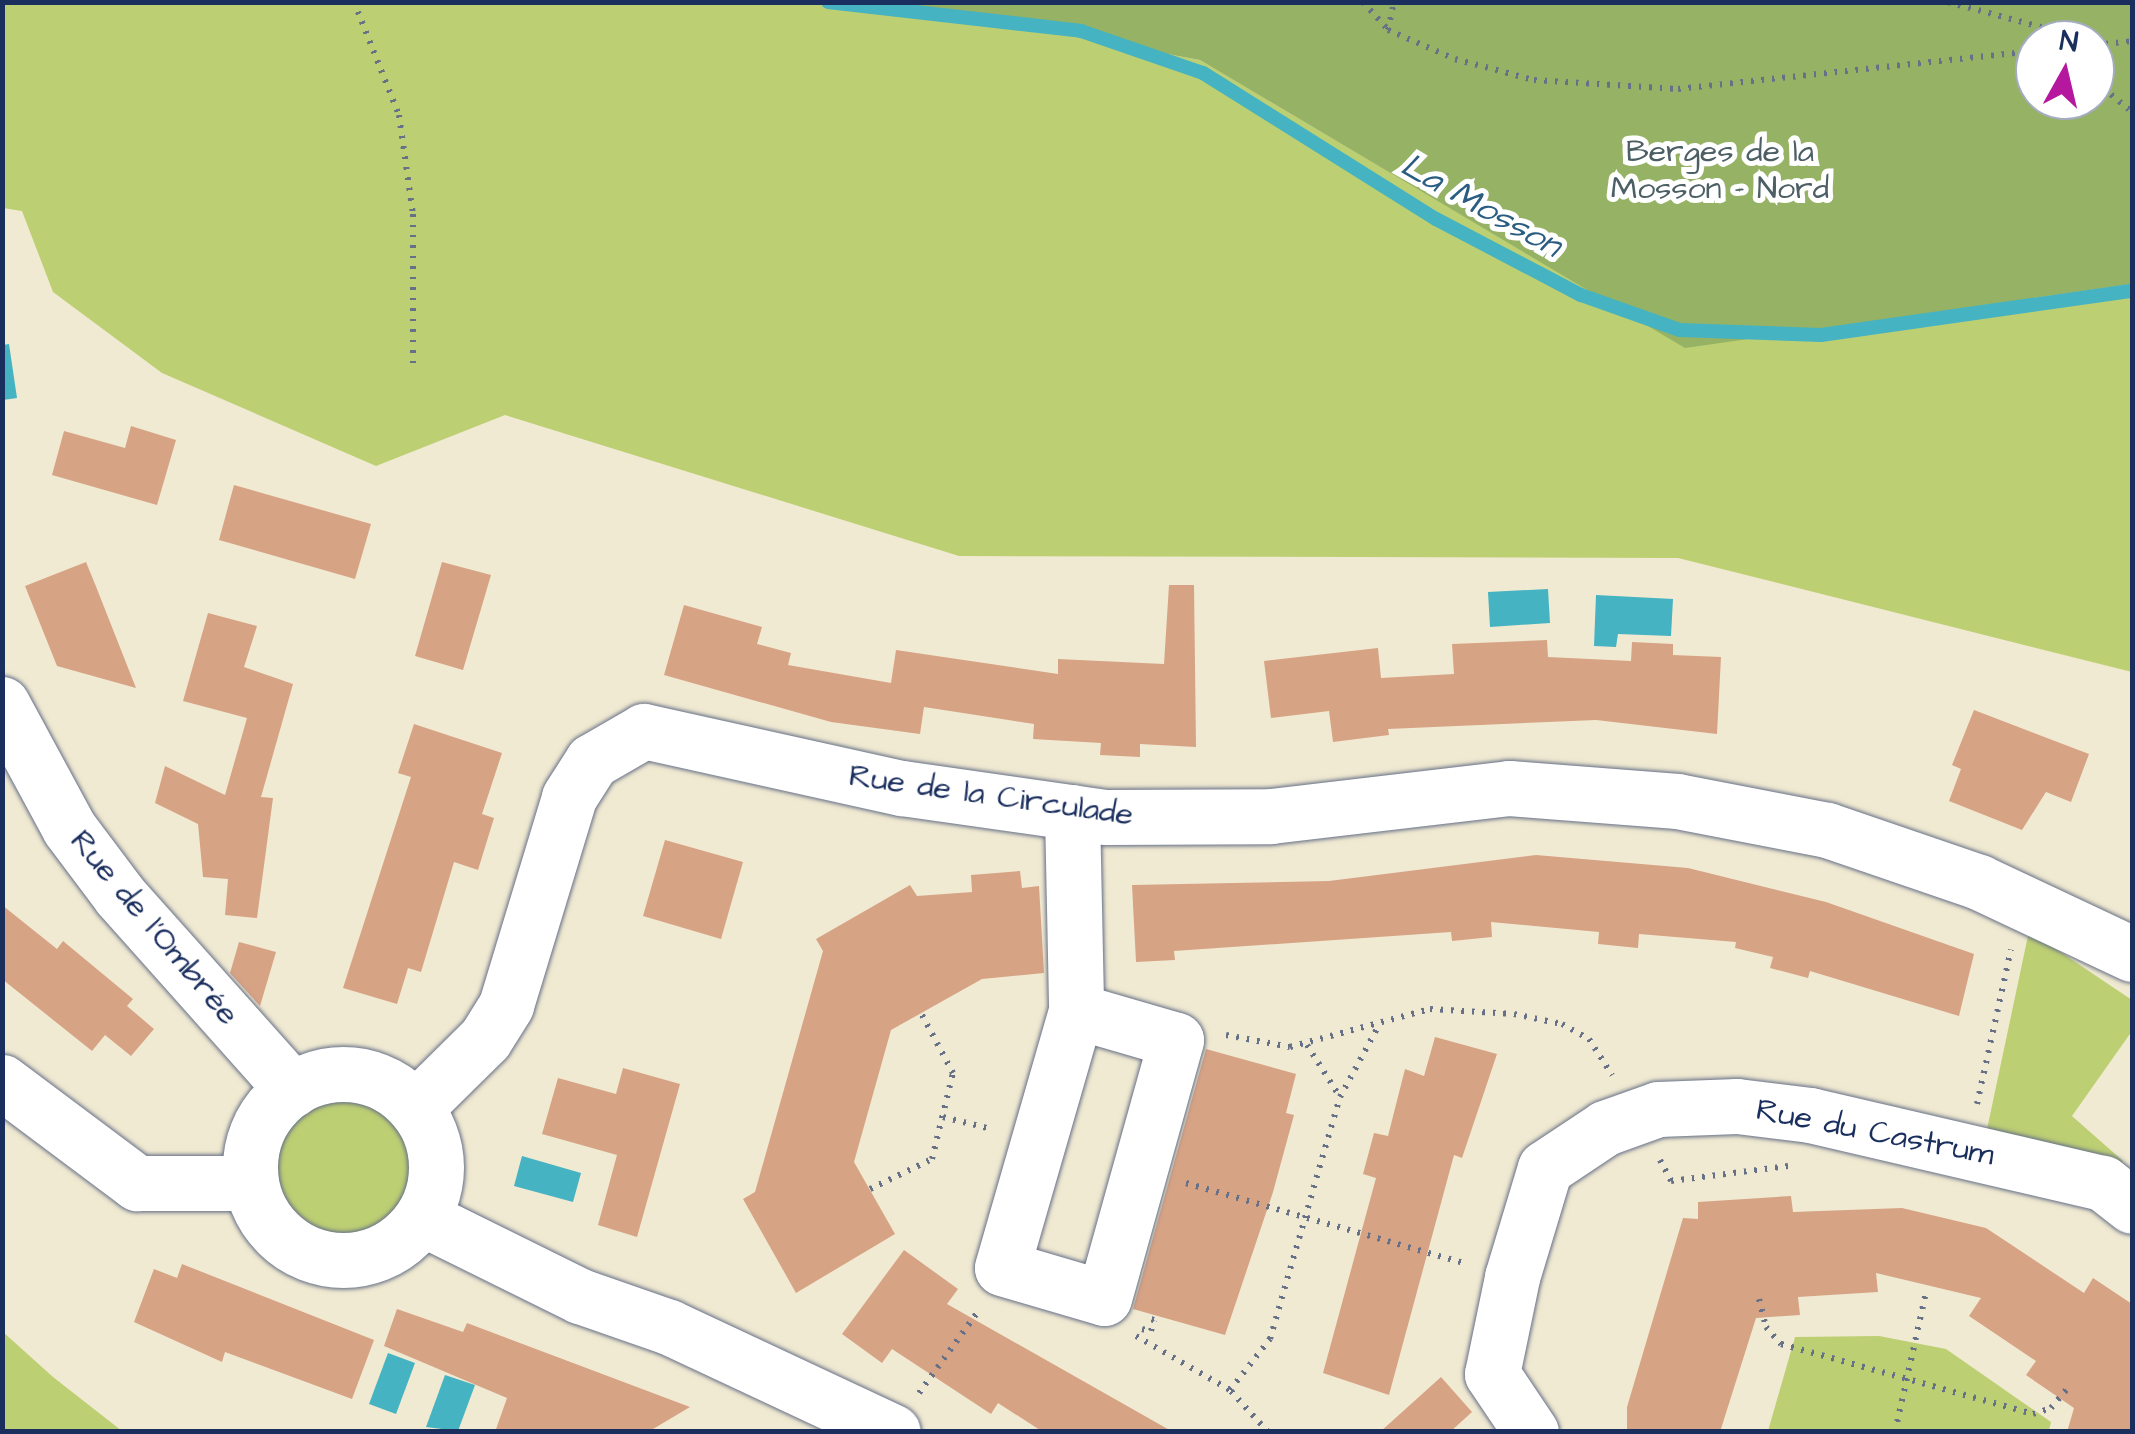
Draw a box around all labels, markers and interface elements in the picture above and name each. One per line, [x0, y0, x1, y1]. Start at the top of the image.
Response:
north arrow [2015, 20, 2115, 120]
text: N [2058, 21, 2080, 62]
park label: Berges de la Mosson - Nord [1611, 134, 1829, 209]
water label: La Mosson [1393, 145, 1569, 267]
street label: Rue de la Circulade [846, 757, 1136, 835]
street label: Rue de l'Ombrée [61, 823, 247, 1033]
street label: Rue du Castrum [1753, 1091, 1997, 1175]

